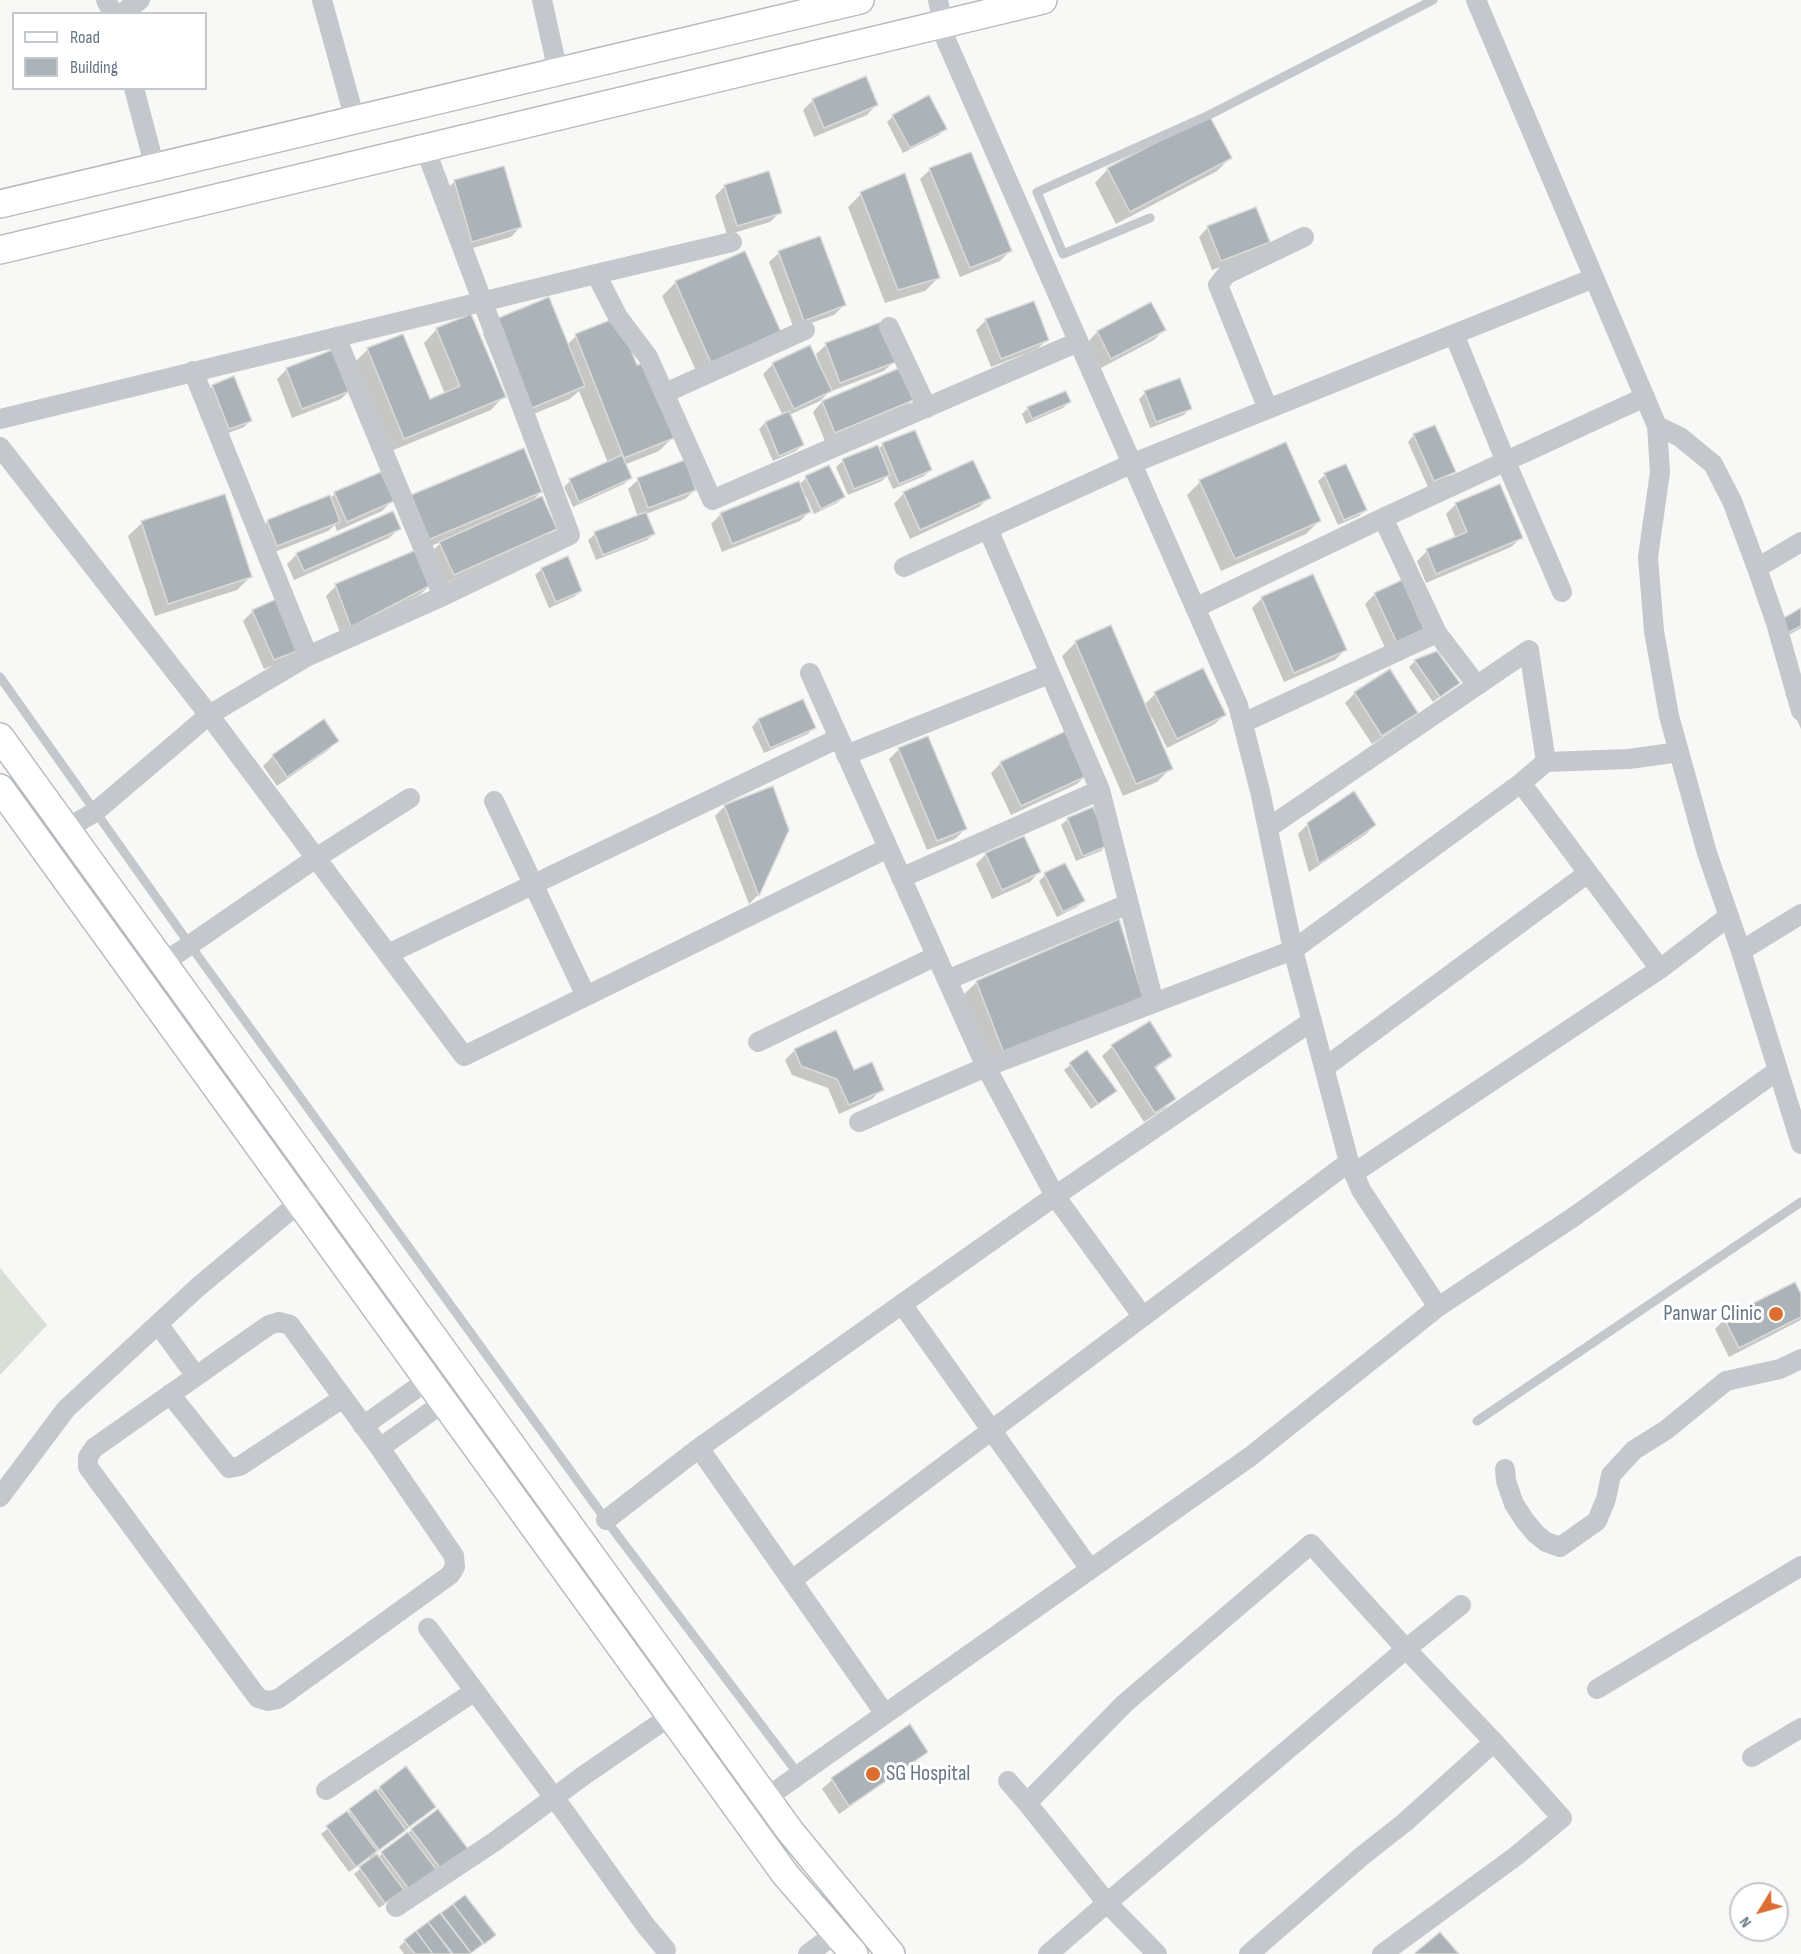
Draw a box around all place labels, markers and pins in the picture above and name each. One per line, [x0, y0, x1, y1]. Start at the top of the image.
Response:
place label: Panwar Clinic [1663, 1301, 1762, 1327]
marker: Panwar Clinic [1767, 1305, 1785, 1323]
place label: SG Hospital [886, 1761, 970, 1787]
marker: SG Hospital [864, 1765, 882, 1783]

